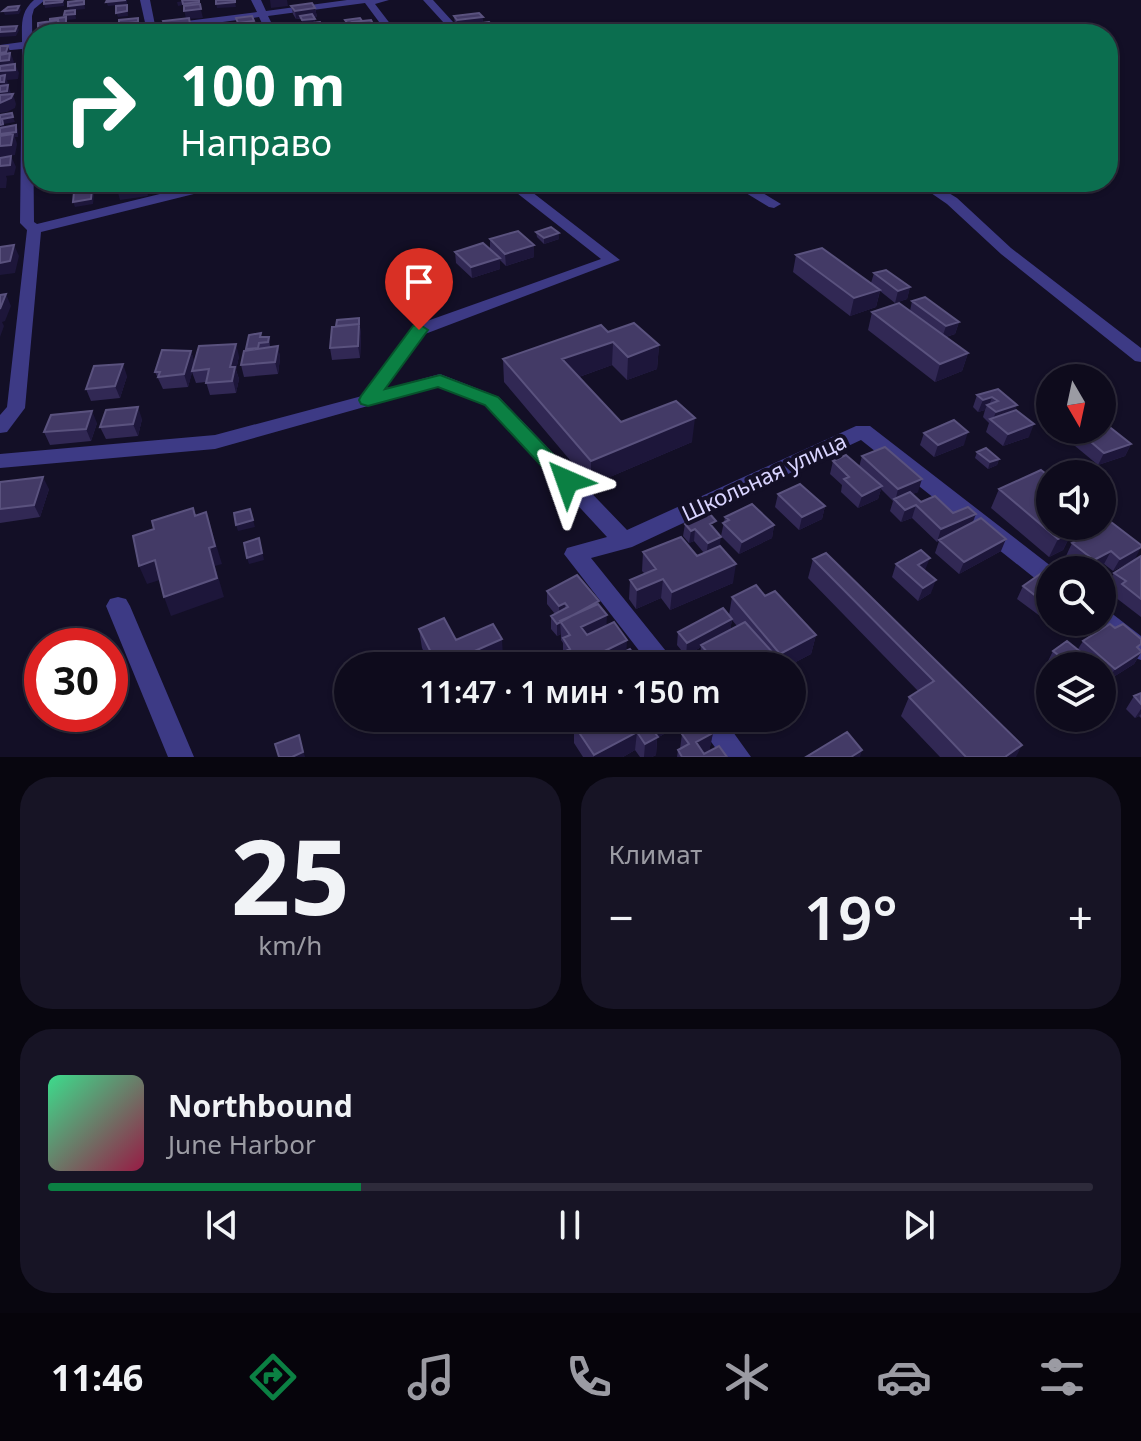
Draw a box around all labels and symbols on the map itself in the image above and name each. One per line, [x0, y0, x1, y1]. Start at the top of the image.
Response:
pin [385, 248, 453, 330]
north arrow [1036, 364, 1116, 444]
street label: Школьная улица [676, 425, 851, 527]
position arrow [525, 439, 609, 523]
speed limit sign: 30 [24, 628, 128, 732]

